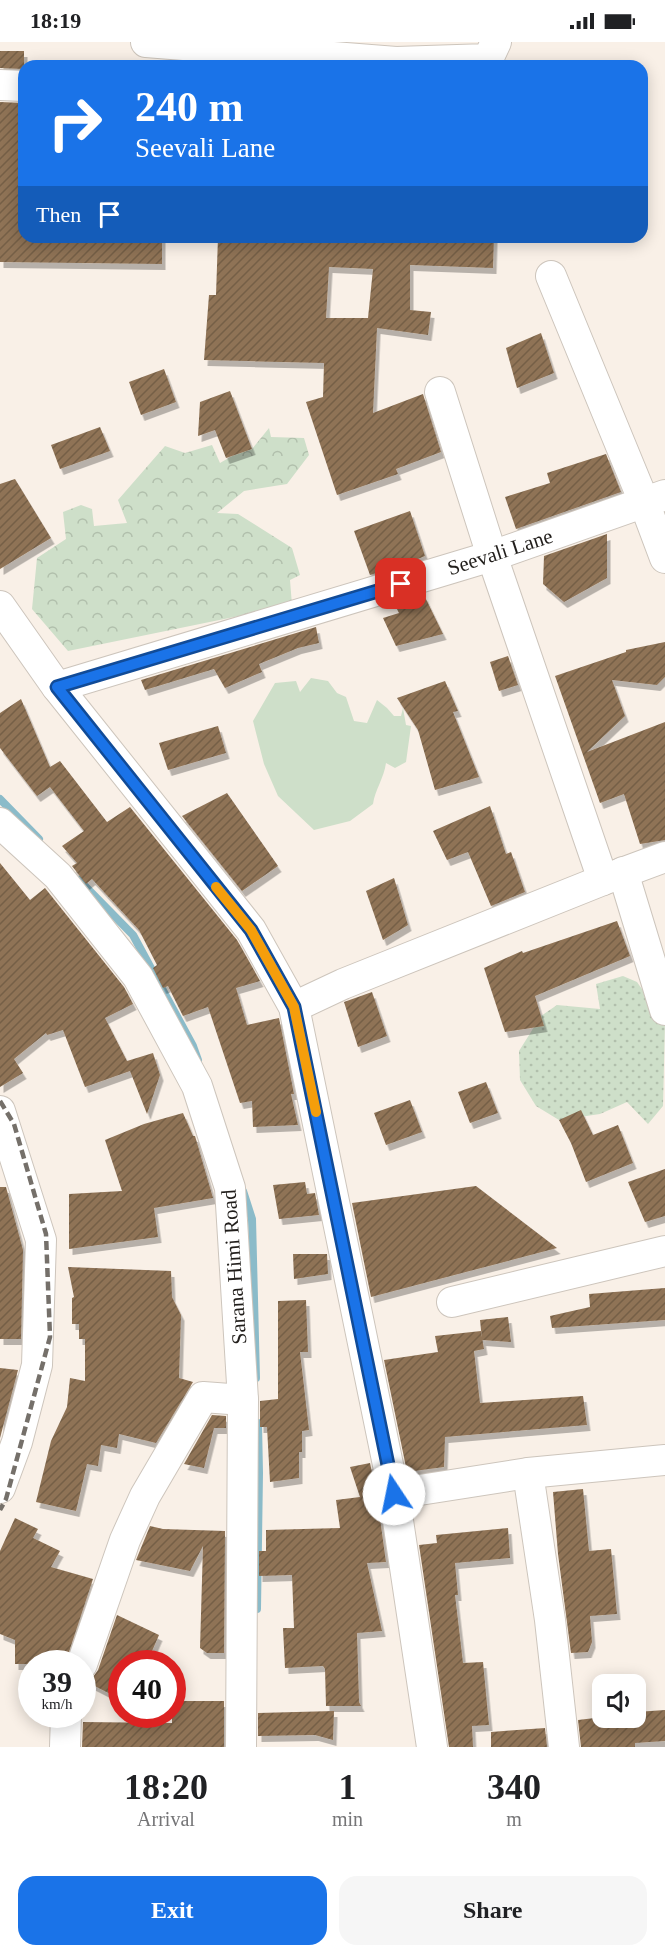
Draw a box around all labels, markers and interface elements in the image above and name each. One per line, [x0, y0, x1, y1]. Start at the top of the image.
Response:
text: 18:19 [30, 8, 81, 33]
icon: right [36, 84, 114, 162]
text: 240 m [135, 84, 244, 130]
text: Seevali Lane [135, 133, 275, 163]
icon: arrive [93, 198, 126, 231]
text: Then [36, 202, 81, 227]
street label: Seevali Lane [444, 524, 556, 580]
pin [375, 558, 426, 609]
icon: arrive [384, 567, 417, 600]
street label: Sarana Himi Road [217, 1188, 251, 1345]
position arrow [362, 1462, 426, 1526]
speed limit sign: 40 [108, 1650, 186, 1728]
text: 39 [42, 1665, 72, 1698]
map controls [592, 1674, 646, 1728]
button: sound [592, 1674, 646, 1728]
text: km/h [42, 1696, 72, 1712]
text: 18:20 [124, 1767, 208, 1807]
text: 1 [339, 1767, 357, 1807]
text: 340 [487, 1767, 541, 1807]
text: Arrival [137, 1808, 195, 1830]
text: min [332, 1808, 363, 1830]
text: m [506, 1808, 522, 1830]
button: Exit [18, 1876, 327, 1945]
button: Share [339, 1876, 647, 1945]

